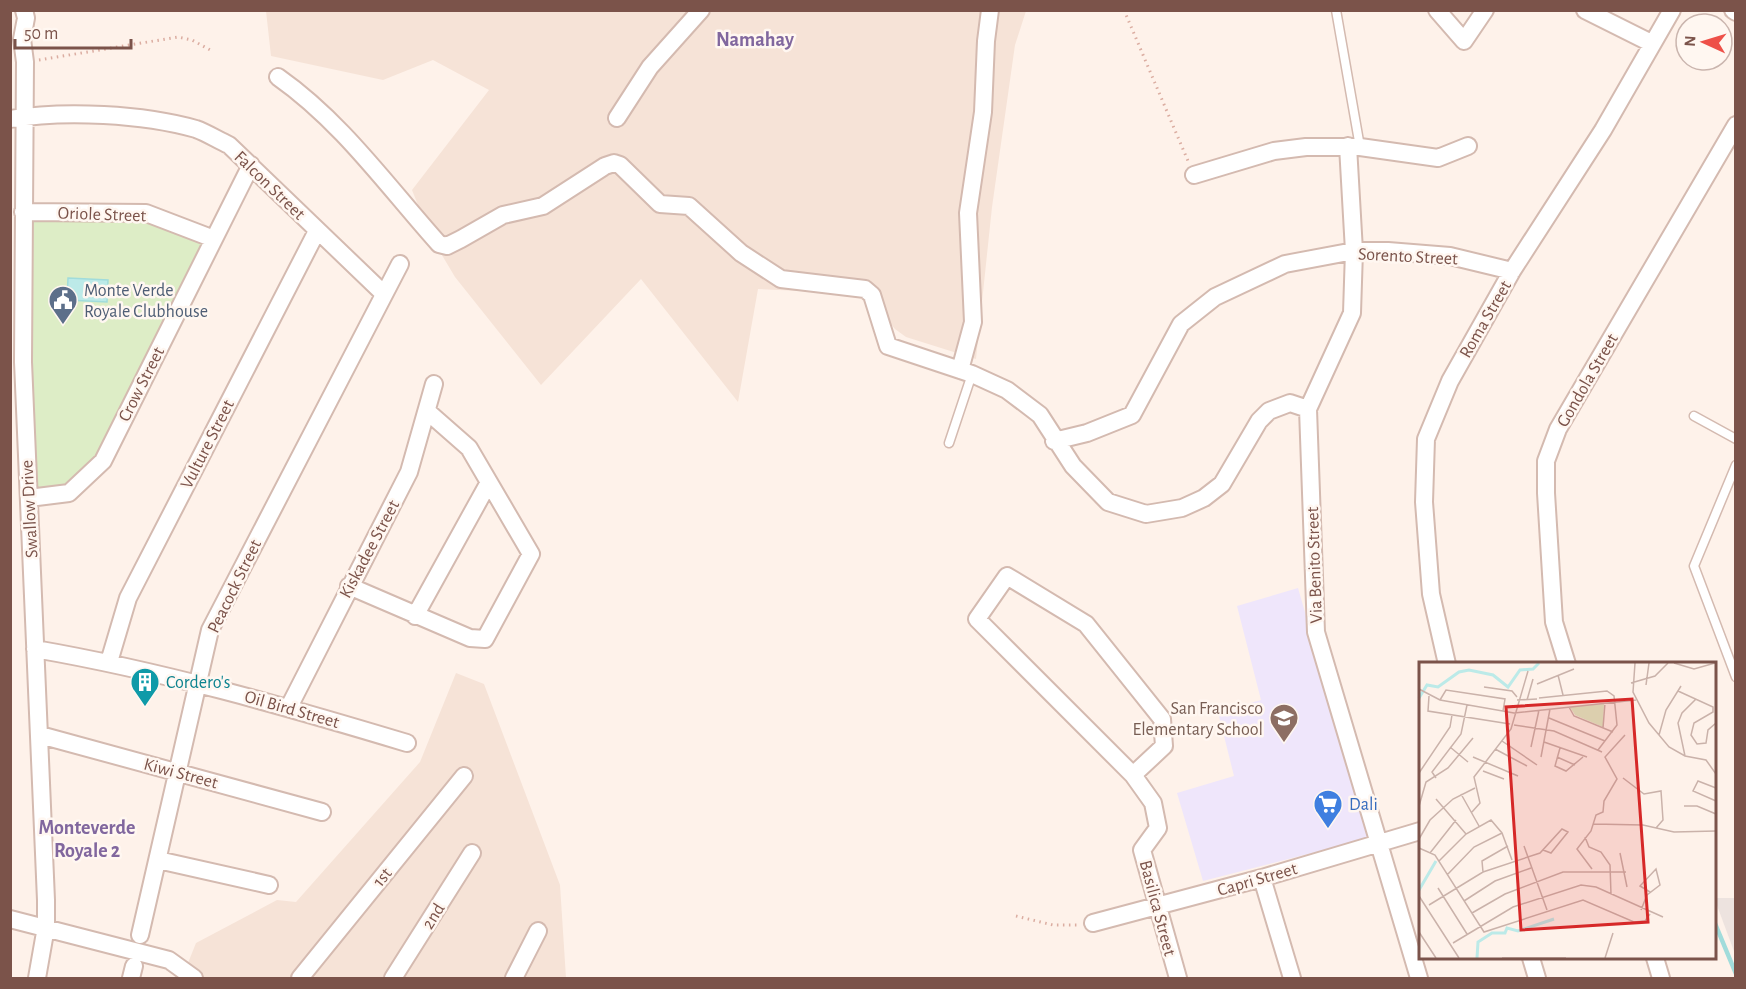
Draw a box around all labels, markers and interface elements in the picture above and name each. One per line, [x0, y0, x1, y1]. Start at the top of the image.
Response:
scale bar [15, 12, 130, 50]
north arrow [1674, 12, 1734, 72]
text: 50 m [24, 25, 58, 43]
district label: Namahay [716, 30, 794, 50]
text: N [1682, 35, 1698, 47]
street label: Falcon Street [231, 148, 308, 224]
street label: Oriole Street [57, 204, 147, 226]
street label: Sorento Street [1358, 245, 1459, 269]
street label: Roma Street [1457, 278, 1515, 361]
place label: Monte Verde Royale Clubhouse [84, 282, 208, 321]
public building icon: Monte Verde Royale Clubhouse [47, 284, 79, 326]
street label: Gondola Street [1554, 330, 1622, 430]
street label: Crow Street [116, 344, 168, 425]
street label: Vulture Street [178, 397, 238, 492]
street label: Swallow Drive [18, 459, 42, 559]
street label: Kiskadee Street [337, 497, 403, 601]
street label: Via Benito Street [1304, 506, 1326, 624]
street label: Peacock Street [205, 537, 265, 636]
inset map [1419, 662, 1716, 959]
building icon: Cordero's [129, 666, 161, 708]
place label: Cordero's [166, 674, 230, 692]
street label: Oil Bird Street [242, 688, 341, 732]
place label: San Francisco Elementary School [1133, 700, 1263, 739]
school or university icon: San Francisco Elementary School [1268, 702, 1300, 744]
street label: Kiwi Street [142, 755, 220, 793]
supermarket icon: Dali [1312, 788, 1344, 830]
place label: Dali [1349, 796, 1378, 814]
district label: Monteverde Royale 2 [38, 818, 136, 861]
street label: Basilica Street [1136, 858, 1179, 958]
street label: Capri Street [1215, 860, 1299, 900]
street label: 1st [370, 865, 396, 891]
street label: 2nd [419, 900, 449, 933]

